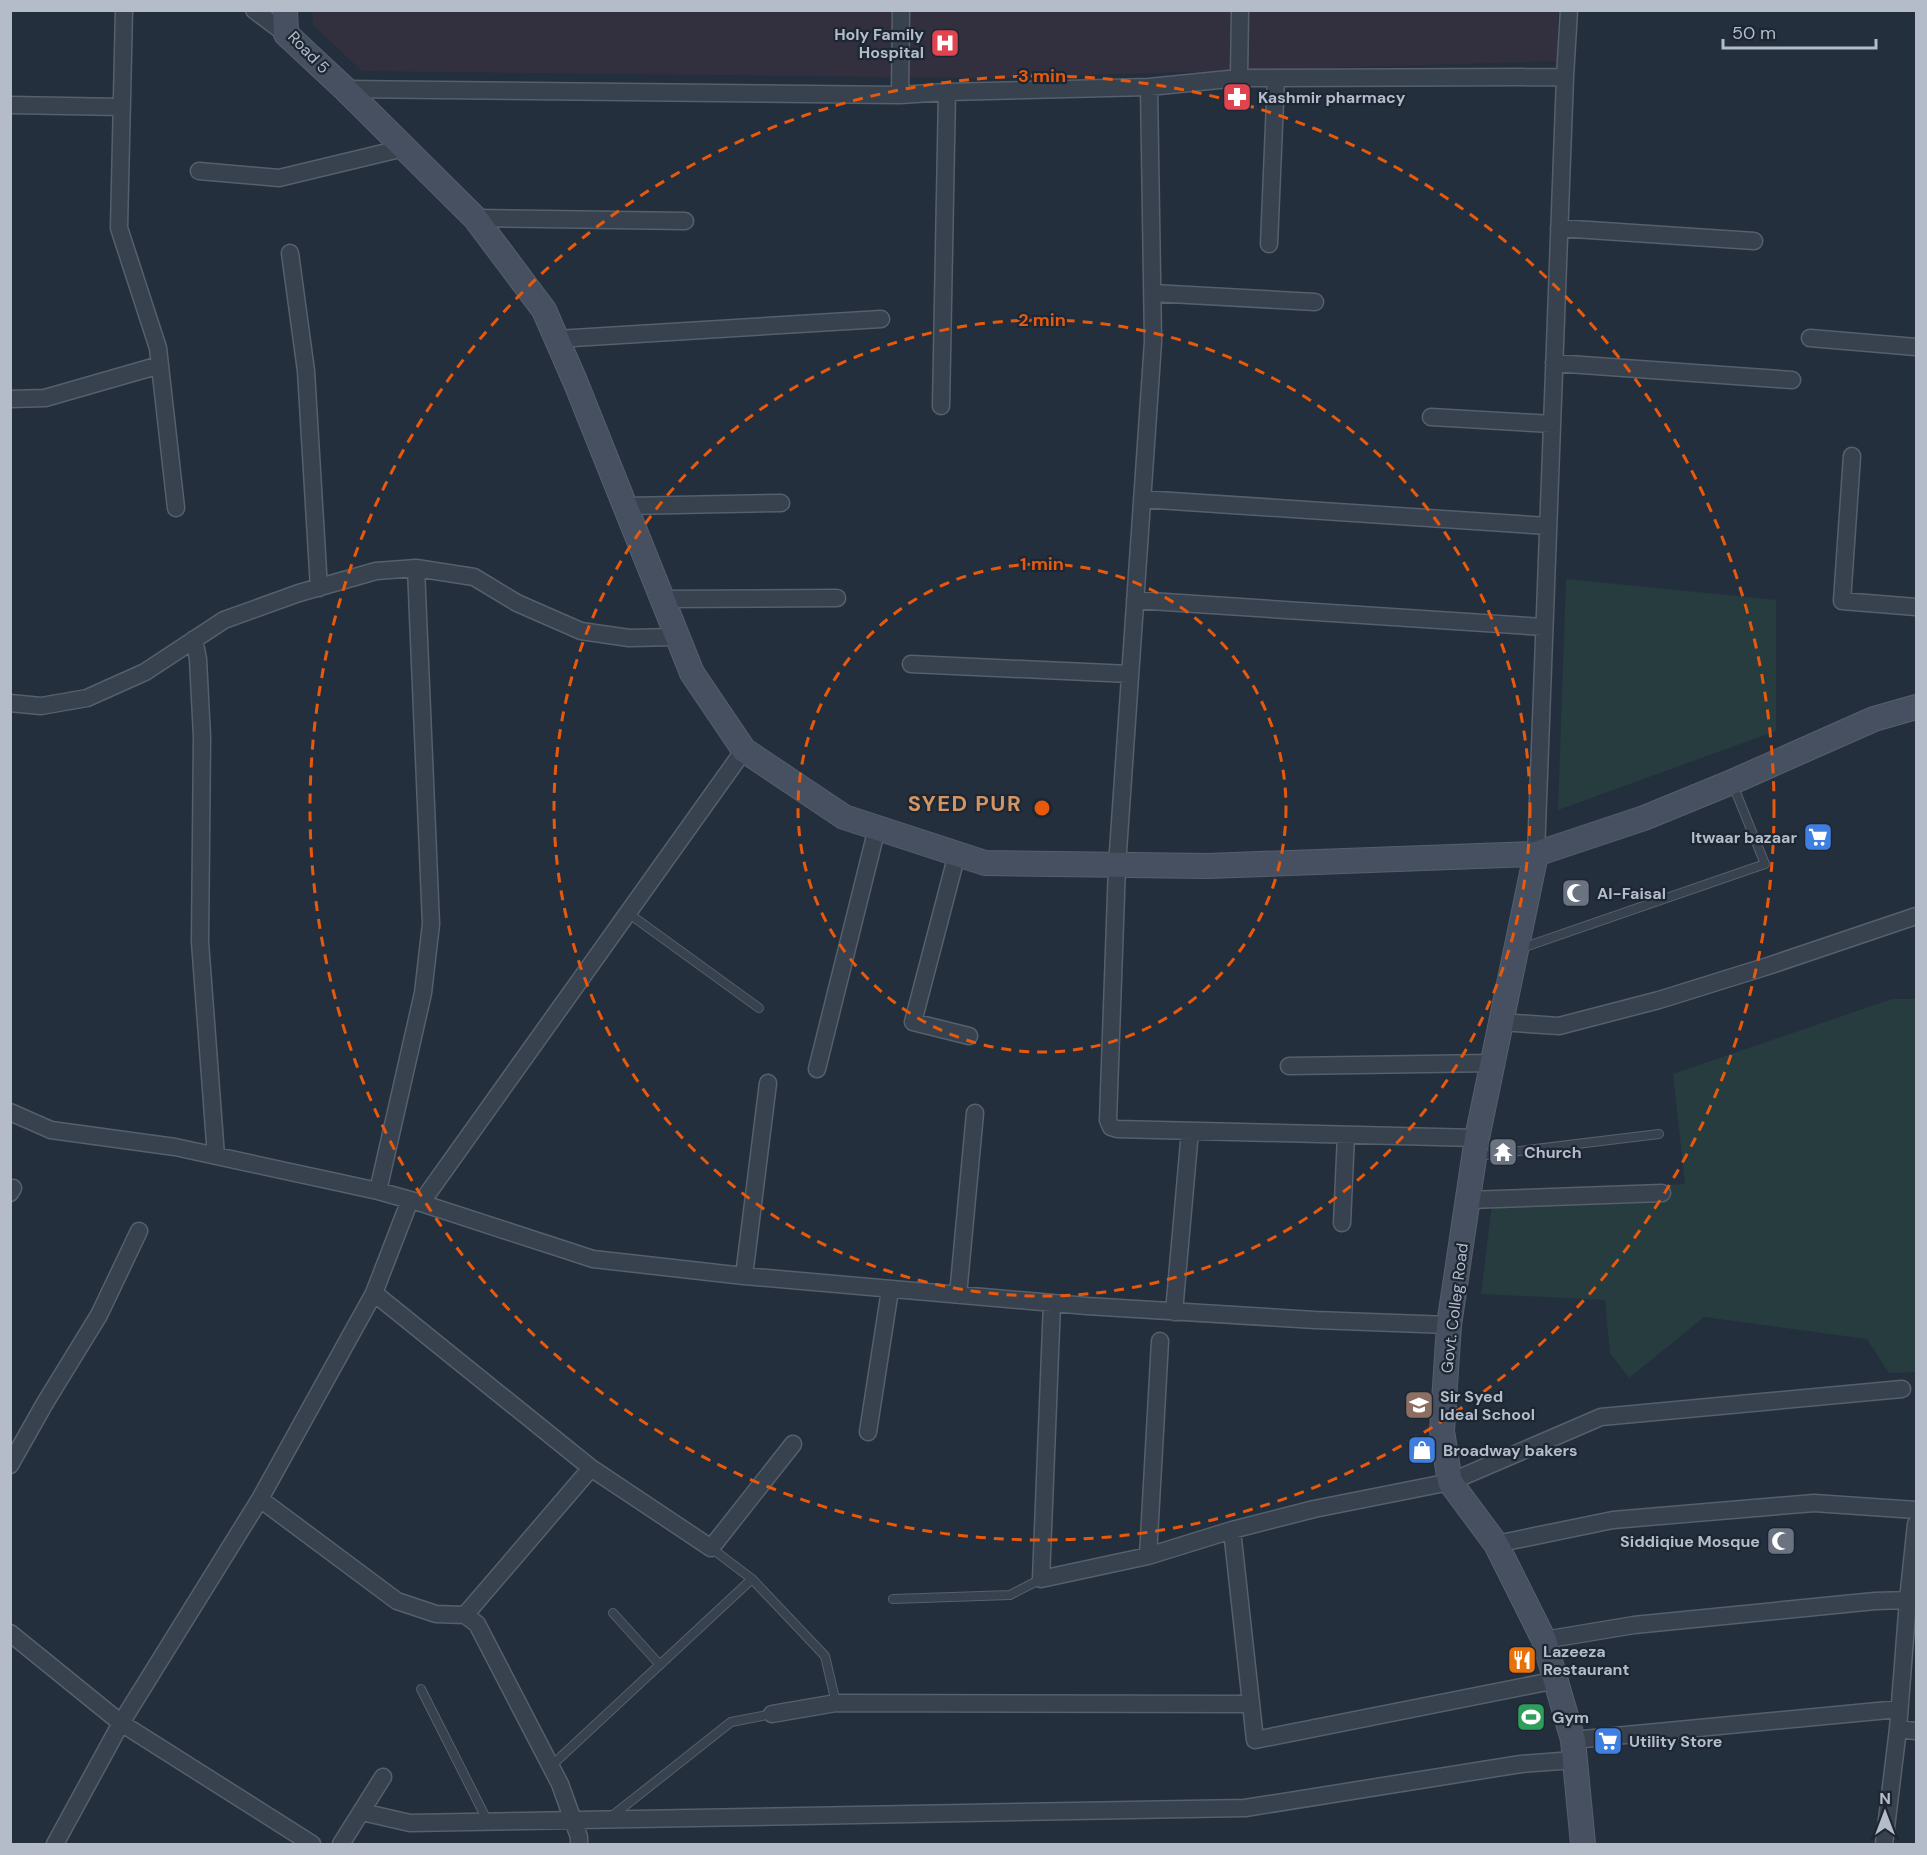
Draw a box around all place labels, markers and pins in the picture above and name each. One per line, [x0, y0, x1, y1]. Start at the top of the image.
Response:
place label: Holy Family Hospital [834, 24, 924, 63]
hospital icon: Holy Family Hospital [929, 27, 961, 59]
pharmacy icon: Kashmir pharmacy [1221, 81, 1253, 113]
place label: Kashmir pharmacy [1258, 87, 1406, 108]
centre of rings [1032, 798, 1052, 818]
supermarket icon: Itwaar bazaar [1802, 821, 1834, 853]
place label: Itwaar bazaar [1691, 827, 1797, 848]
mosque icon: Al-Faisal [1560, 877, 1592, 909]
place label: Al-Faisal [1597, 883, 1666, 904]
temple icon: Church [1487, 1136, 1519, 1168]
place label: Church [1524, 1142, 1582, 1163]
place label: Sir Syed Ideal School [1440, 1386, 1535, 1425]
school or university icon: Sir Syed Ideal School [1403, 1389, 1435, 1421]
shop icon: Broadway bakers [1406, 1434, 1438, 1466]
place label: Broadway bakers [1443, 1440, 1578, 1461]
mosque icon: Siddiqiue Mosque [1765, 1525, 1797, 1557]
place label: Siddiqiue Mosque [1620, 1531, 1760, 1552]
place label: Lazeeza Restaurant [1543, 1641, 1629, 1680]
restaurant icon: Lazeeza Restaurant [1506, 1644, 1538, 1676]
sports icon: Gym [1515, 1701, 1547, 1733]
place label: Gym [1552, 1707, 1589, 1728]
supermarket icon: Utility Store [1592, 1725, 1624, 1757]
place label: Utility Store [1629, 1731, 1722, 1752]

